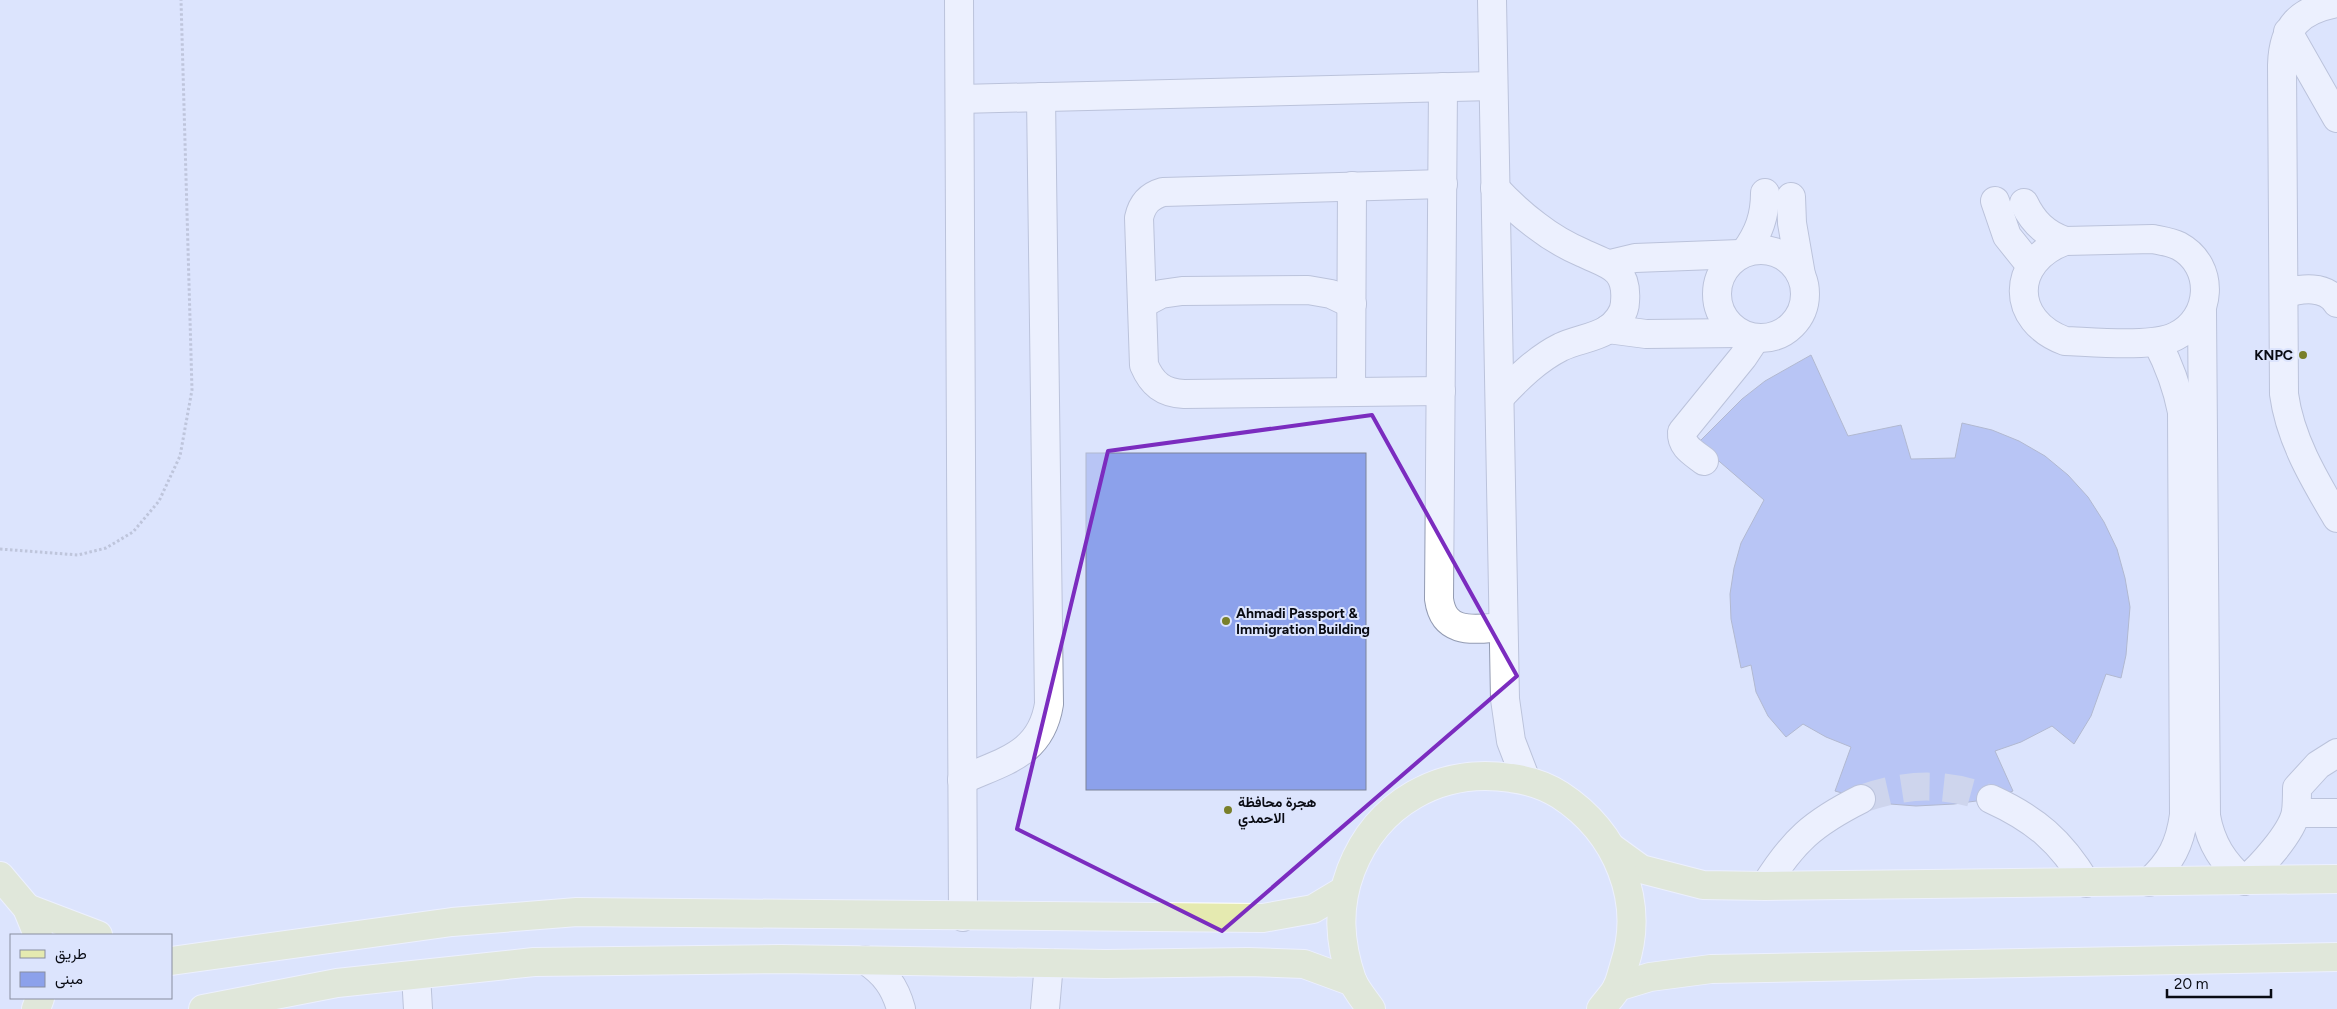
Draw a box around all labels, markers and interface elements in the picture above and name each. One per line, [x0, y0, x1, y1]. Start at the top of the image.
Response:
place label: KNPC [2254, 347, 2293, 364]
marker: KNPC [2297, 349, 2309, 361]
place label: Ahmadi Passport & Immigration Building [1236, 605, 1370, 638]
marker: Ahmadi Passport & Immigration Building [1220, 615, 1232, 627]
place label: هجرة محافظة الاحمدي [1238, 794, 1317, 830]
marker: هجرة محافظة الاحمدي [1222, 804, 1234, 816]
legend [10, 934, 172, 999]
text: طريق [55, 945, 87, 964]
scale bar [2167, 966, 2271, 998]
text: مبنى [55, 970, 83, 989]
text: 20 m [2174, 975, 2208, 993]

